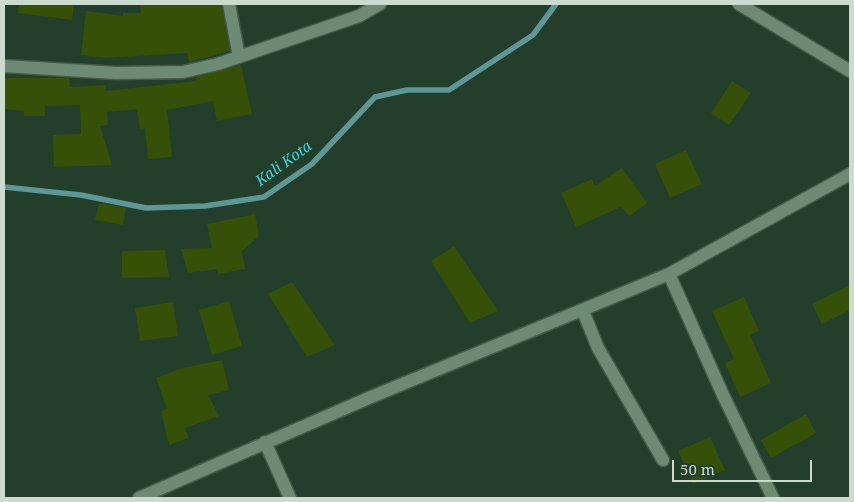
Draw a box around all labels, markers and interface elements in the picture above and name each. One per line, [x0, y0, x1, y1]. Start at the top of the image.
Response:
water label: Kali Kota [252, 138, 316, 190]
scale bar [674, 450, 814, 482]
text: 50 m [680, 459, 715, 479]

